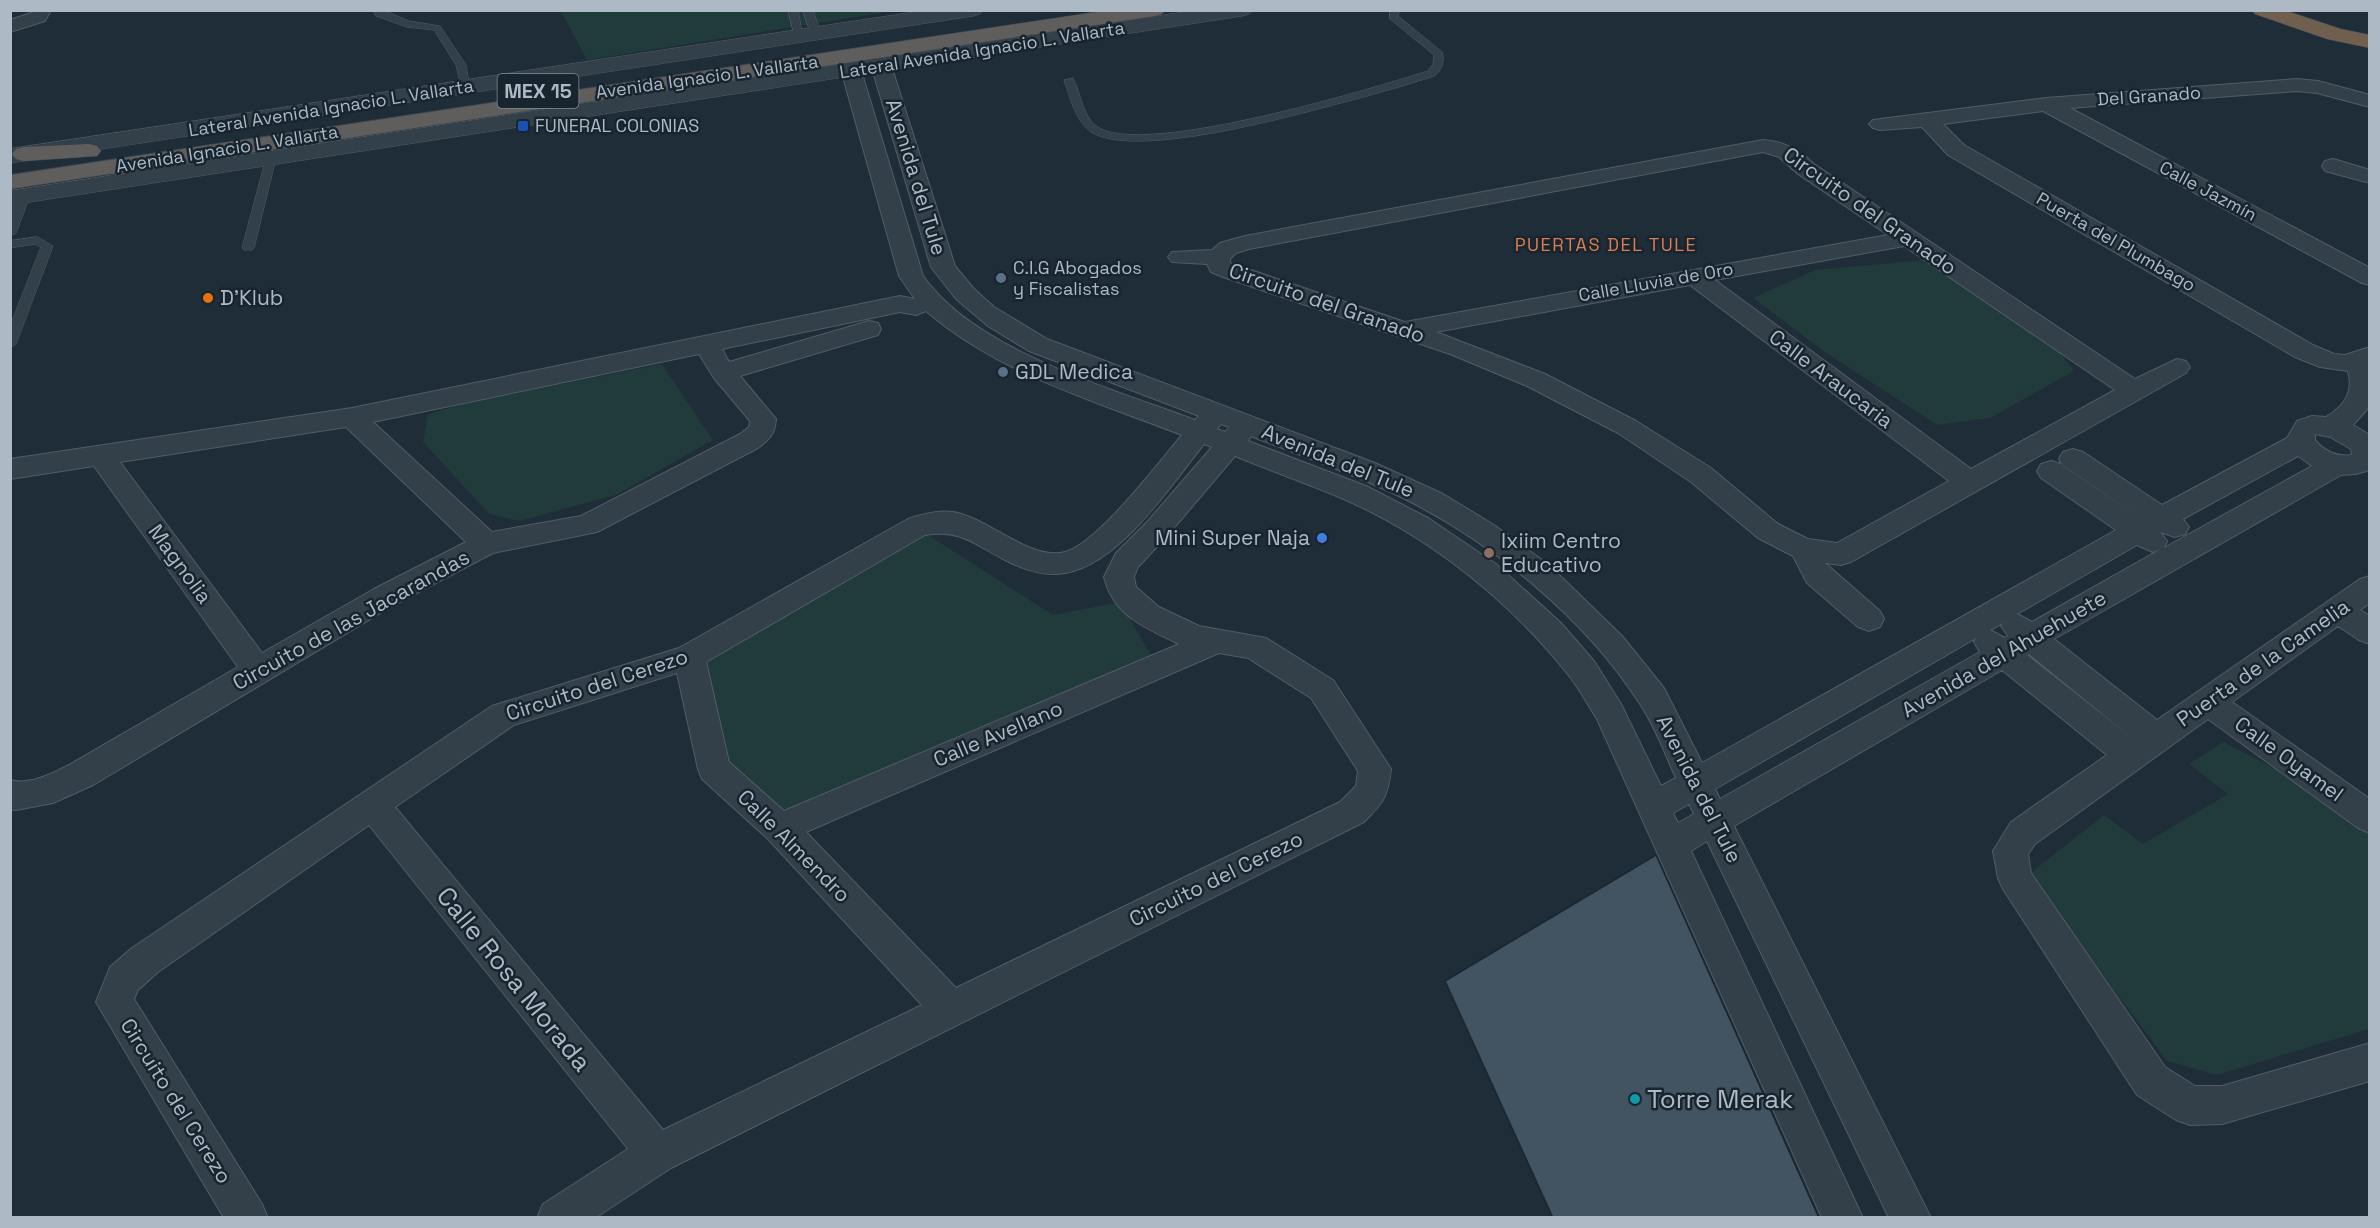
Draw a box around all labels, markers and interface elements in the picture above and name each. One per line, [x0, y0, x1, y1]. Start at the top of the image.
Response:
street label: Lateral Avenida Ignacio L. Vallarta [838, 16, 1126, 83]
street label: Avenida Ignacio L. Vallarta [594, 49, 820, 104]
street label: Lateral Avenida Ignacio L. Vallarta [187, 74, 475, 141]
road number: MEX 15 [498, 74, 578, 108]
street label: Del Granado [2096, 80, 2202, 111]
street label: Avenida del Tule [880, 95, 953, 258]
place label: FUNERAL COLONIAS [535, 114, 699, 137]
marker: FUNERAL COLONIAS [516, 119, 530, 133]
street label: Avenida Ignacio L. Vallarta [114, 120, 340, 177]
street label: Circuito del Granado [1778, 141, 1962, 281]
street label: Calle Jazmín [2156, 155, 2261, 226]
street label: Puerta del Plumbago [2033, 187, 2200, 296]
district label: PUERTAS DEL TULE [1515, 233, 1697, 256]
place label: C.I.G Abogados y Fiscalistas [1013, 256, 1142, 300]
street label: Circuito del Granado [1226, 256, 1429, 349]
street label: Calle Lluvia de Oro [1577, 257, 1735, 306]
marker: C.I.G Abogados y Fiscalistas [994, 271, 1008, 285]
place label: D'Klub [220, 284, 283, 311]
marker: D'Klub [201, 291, 215, 305]
street label: Calle Araucaria [1764, 323, 1899, 434]
place label: GDL Medica [1015, 358, 1133, 385]
marker: GDL Medica [996, 365, 1010, 379]
street label: Avenida del Tule [1258, 418, 1418, 503]
street label: Magnolia [143, 519, 218, 609]
place label: Mini Super Naja [1155, 524, 1310, 551]
place label: Ixiim Centro Educativo [1501, 527, 1621, 578]
marker: Mini Super Naja [1315, 531, 1329, 545]
street label: Circuito de las Jacarandas [228, 543, 474, 696]
marker: Ixiim Centro Educativo [1482, 546, 1496, 560]
street label: Avenida del Ahuehuete [1897, 584, 2111, 723]
street label: Puerta de la Camelia [2171, 593, 2355, 733]
street label: Circuito del Cerezo [502, 642, 691, 727]
street label: Calle Avellano [929, 694, 1067, 773]
street label: Avenida del Tule [1651, 710, 1748, 867]
street label: Calle Oyamel [2229, 710, 2349, 807]
street label: Calle Almendro [732, 783, 857, 908]
street label: Circuito del Cerezo [1125, 825, 1307, 932]
street label: Calle Rosa Morada [429, 880, 599, 1078]
street label: Circuito del Cerezo [115, 1013, 238, 1188]
place label: Torre Merak [1647, 1082, 1793, 1116]
marker: Torre Merak [1628, 1092, 1642, 1106]

